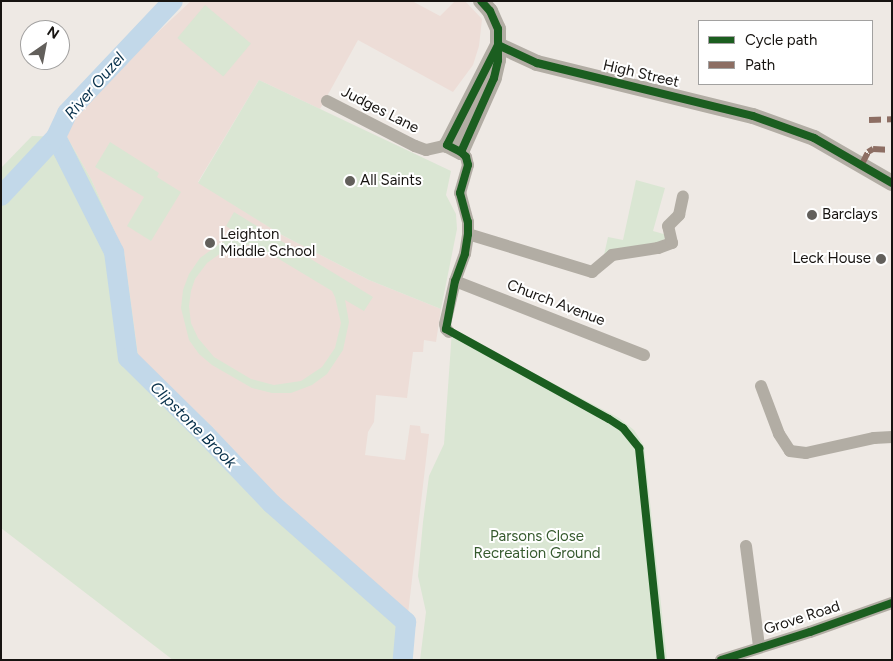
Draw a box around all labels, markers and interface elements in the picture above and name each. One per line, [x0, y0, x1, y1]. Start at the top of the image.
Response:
north arrow [20, 20, 70, 70]
legend [698, 20, 873, 85]
text: N [44, 23, 62, 43]
text: Cycle path [745, 31, 817, 49]
water label: River Ouzel [61, 49, 129, 123]
street label: High Street [601, 56, 681, 92]
text: Path [745, 56, 775, 74]
street label: Judges Lane [338, 83, 422, 137]
place label: All Saints [360, 172, 422, 190]
marker: All Saints [344, 175, 356, 187]
place label: Barclays [822, 206, 878, 224]
marker: Barclays [806, 209, 818, 221]
place label: Leighton Middle School [220, 225, 315, 260]
marker: Leighton Middle School [204, 237, 216, 249]
place label: Leck House [792, 250, 871, 268]
marker: Leck House [875, 253, 887, 265]
street label: Church Avenue [504, 276, 608, 330]
water label: Clipstone Brook [146, 378, 240, 472]
park label: Parsons Close Recreation Ground [473, 527, 601, 562]
street label: Grove Road [762, 597, 842, 639]

